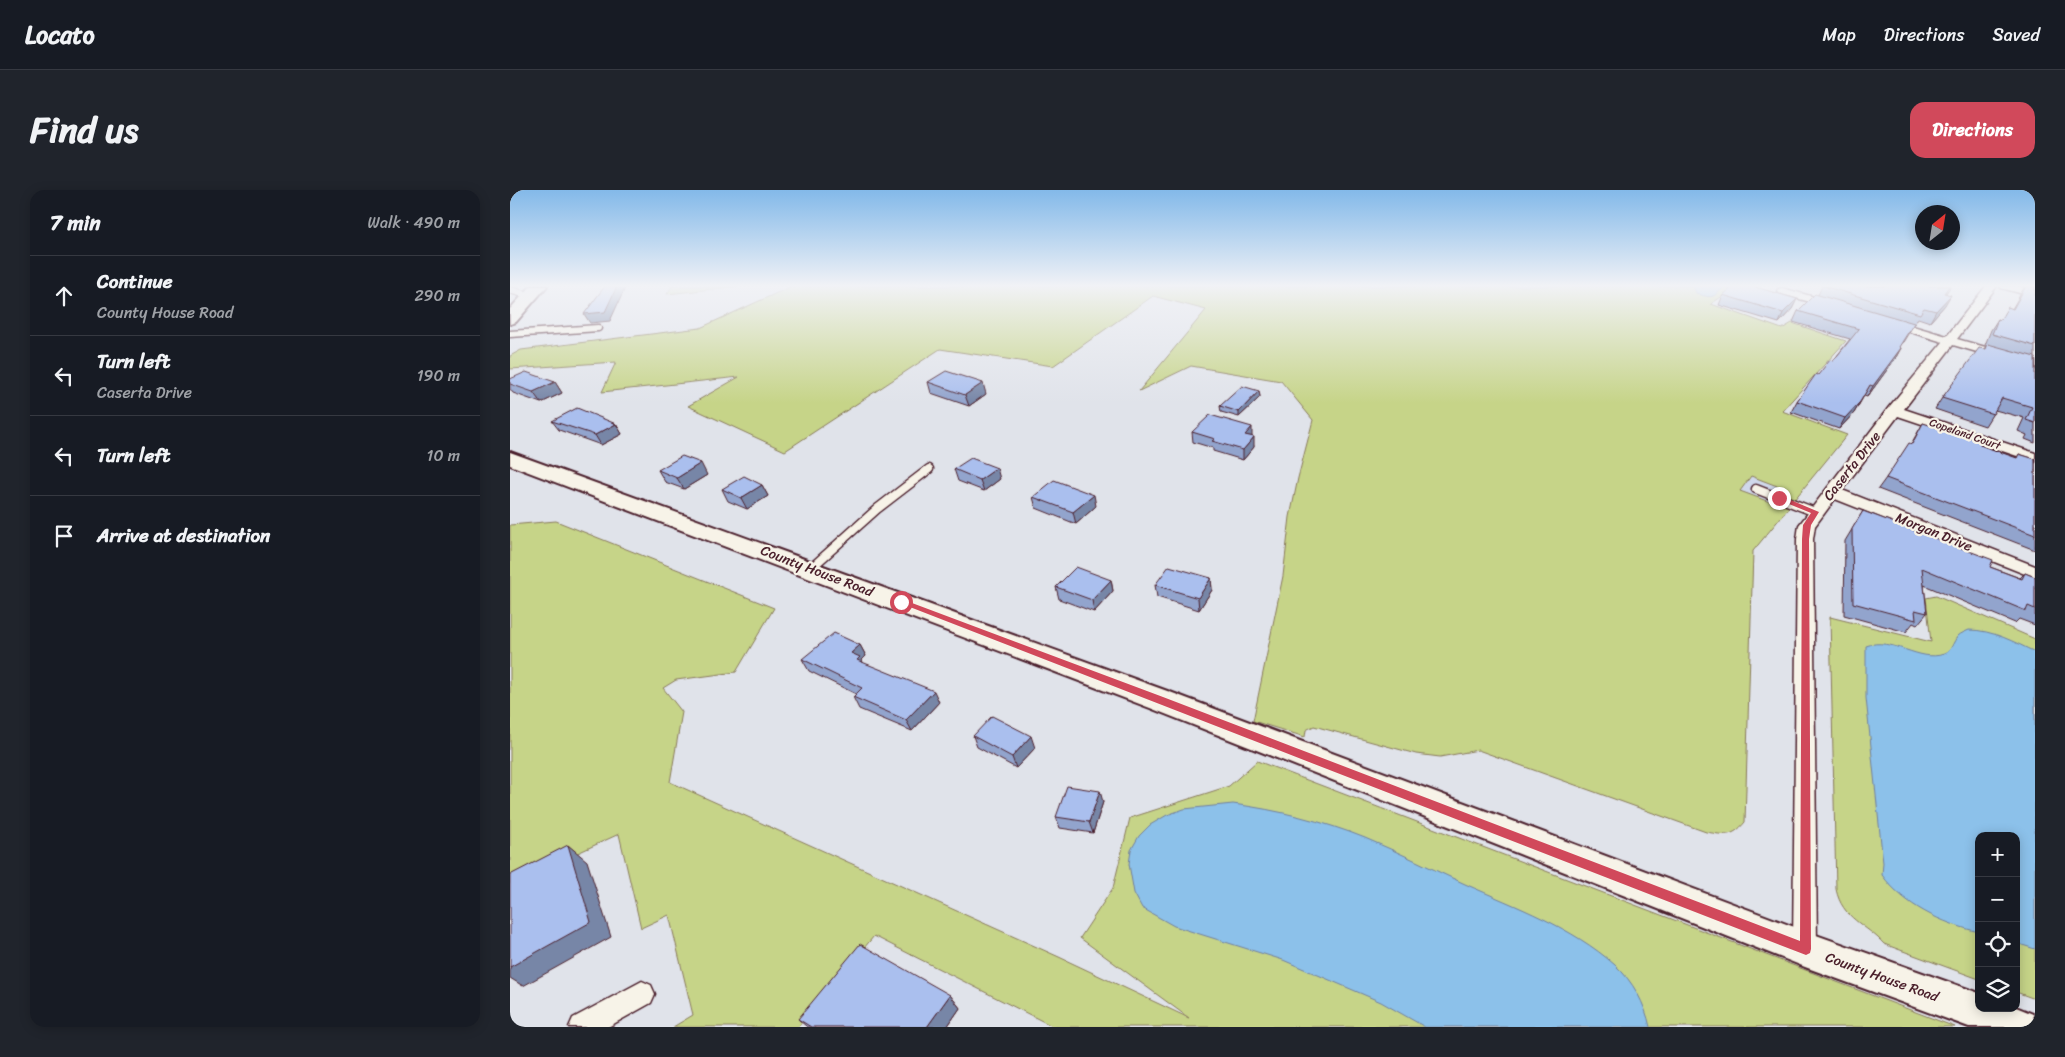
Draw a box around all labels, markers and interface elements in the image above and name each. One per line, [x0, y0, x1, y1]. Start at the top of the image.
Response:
text: Locato [25, 14, 95, 56]
text: Map [1823, 19, 1856, 51]
text: Directions [1884, 19, 1965, 51]
text: Saved [1993, 19, 2040, 51]
text: Find us [30, 99, 138, 161]
button: Directions [1910, 102, 2035, 158]
text: 7 min [50, 204, 101, 242]
north arrow [1915, 205, 1960, 250]
text: Walk · 490 m [368, 208, 460, 237]
text: Continue [97, 265, 173, 298]
text: 290 m [414, 281, 460, 310]
icon: ahead [50, 282, 78, 310]
text: County House Road [97, 298, 233, 327]
text: Turn left [97, 345, 170, 378]
text: 190 m [417, 361, 460, 390]
icon: left [50, 362, 78, 390]
text: Caserta Drive [97, 378, 192, 407]
street label: Copeland Court [1927, 413, 2004, 455]
street label: Caserta Drive [1817, 426, 1887, 506]
text: Turn left [97, 439, 170, 472]
text: 10 m [427, 441, 460, 470]
icon: left [50, 442, 78, 470]
route end [1768, 487, 1791, 510]
street label: Morgan Drive [1892, 505, 1976, 559]
text: Arrive at destination [97, 519, 270, 552]
icon: arrive [50, 522, 78, 550]
street label: County House Road [757, 538, 879, 605]
route start [890, 591, 913, 614]
map controls [1975, 832, 2020, 1012]
button: + [1975, 832, 2020, 877]
button: − [1975, 877, 2020, 922]
button: locate [1975, 922, 2020, 967]
street label: County House Road [1822, 945, 1944, 1010]
button: layers [1975, 967, 2020, 1012]

